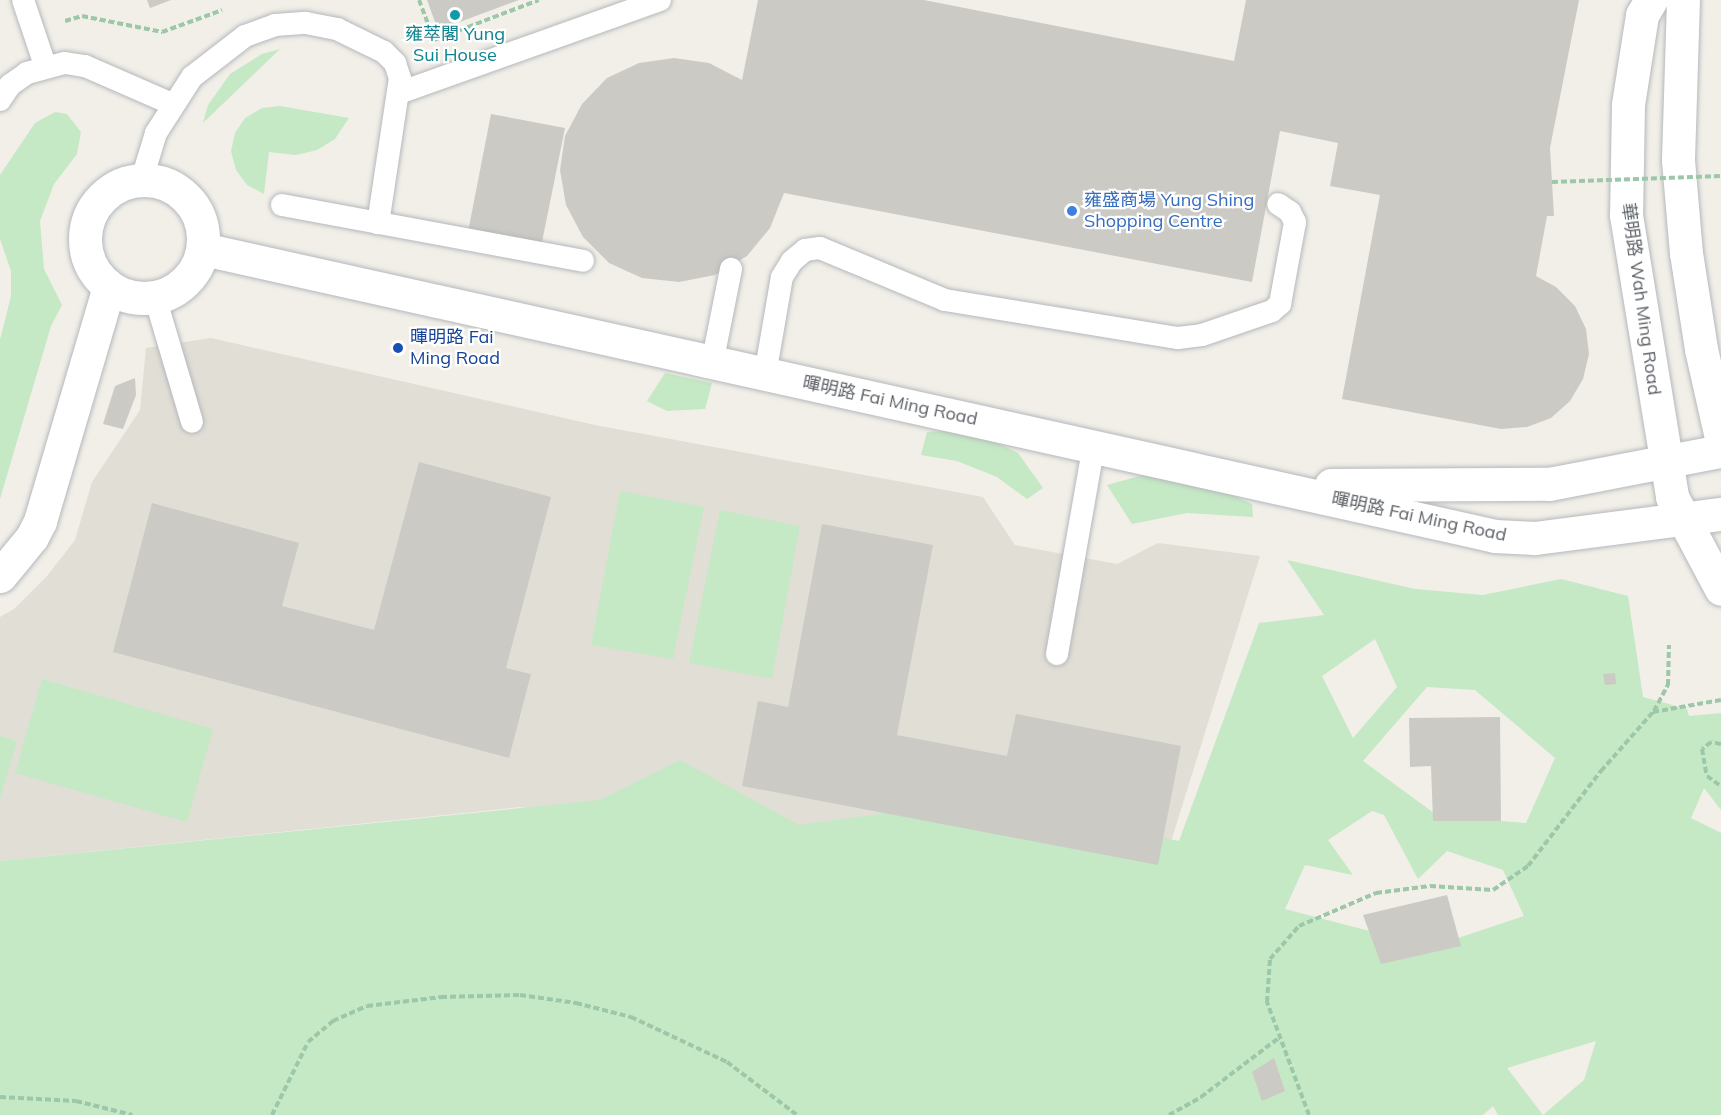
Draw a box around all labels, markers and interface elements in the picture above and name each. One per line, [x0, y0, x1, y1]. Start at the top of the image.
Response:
marker: 雍萃閣 Yung Sui House [448, 8, 462, 22]
place label: 雍萃閣 Yung Sui House [405, 24, 505, 66]
place label: 雍盛商場 Yung Shing Shopping Centre [1084, 190, 1254, 232]
street label: 華明路 Wah Ming Road [1617, 202, 1665, 396]
marker: 雍盛商場 Yung Shing Shopping Centre [1065, 204, 1079, 218]
place label: 暉明路 Fai Ming Road [410, 327, 500, 370]
marker: 暉明路 Fai Ming Road [391, 341, 405, 355]
street label: 暉明路 Fai Ming Road [801, 372, 979, 430]
street label: 暉明路 Fai Ming Road [1330, 488, 1508, 546]

